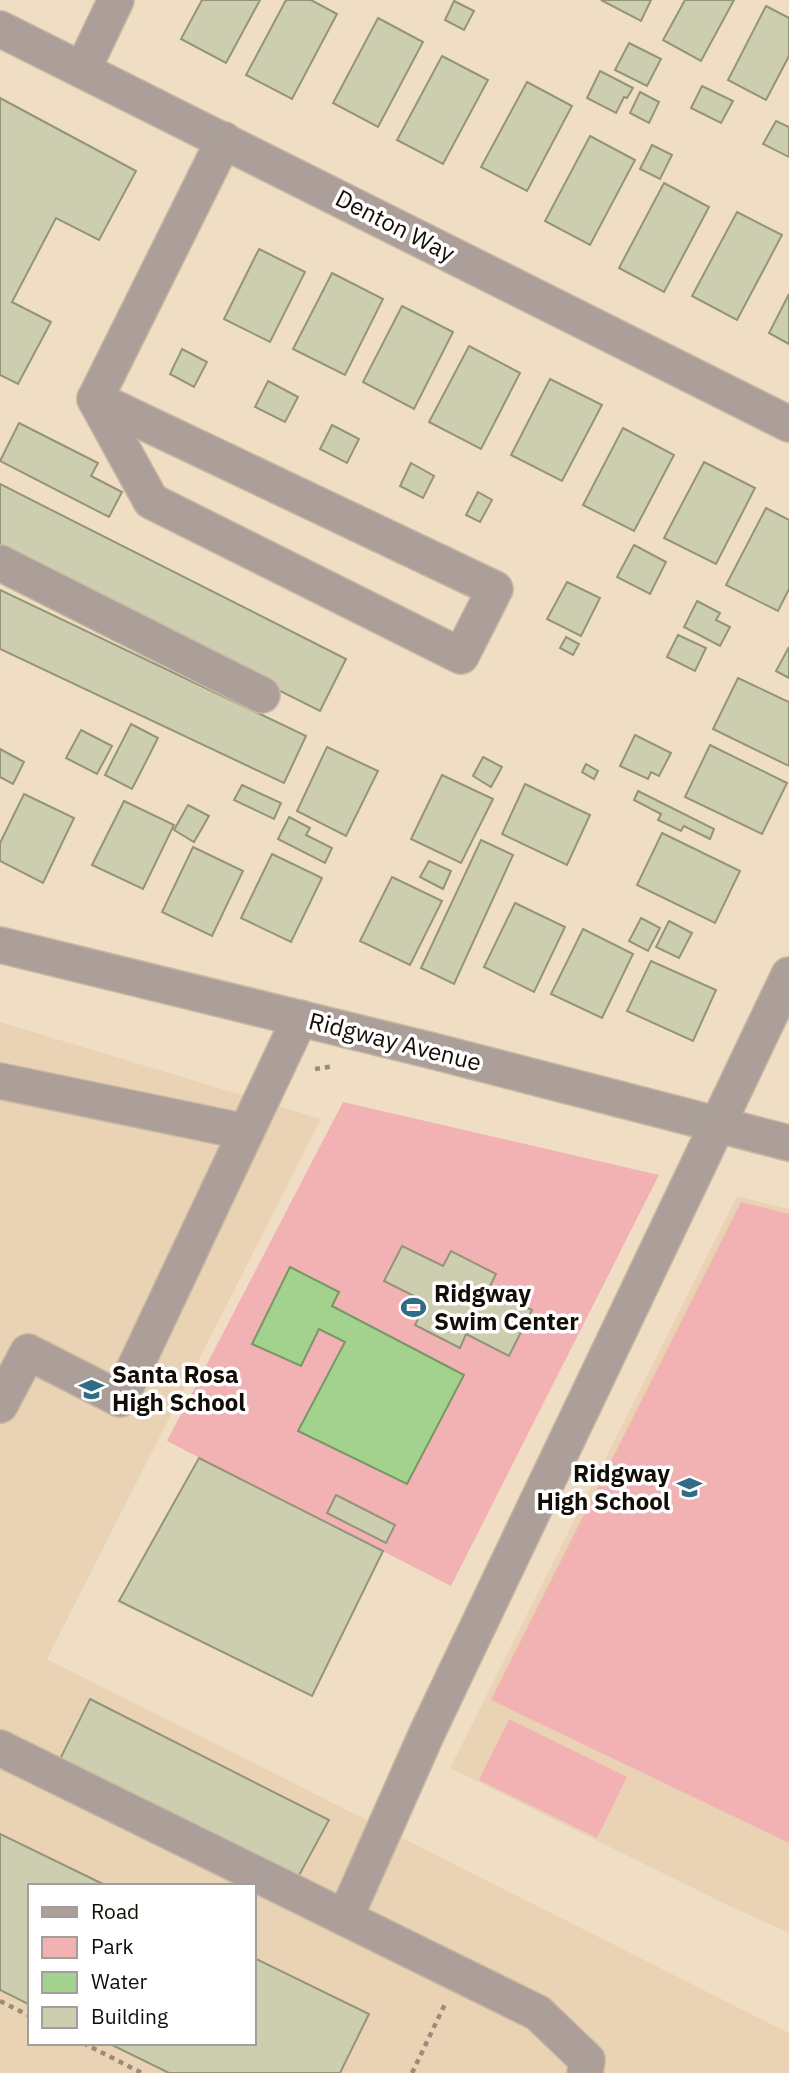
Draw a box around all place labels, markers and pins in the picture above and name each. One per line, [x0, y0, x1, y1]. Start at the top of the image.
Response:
place label: Ridgway Swim Center [434, 1277, 579, 1337]
sports icon: Ridgway Swim Center [400, 1294, 428, 1322]
place label: Santa Rosa High School [112, 1358, 246, 1418]
school or university icon: Santa Rosa High School [78, 1375, 106, 1403]
place label: Ridgway High School [537, 1457, 670, 1517]
school or university icon: Ridgway High School [676, 1474, 704, 1502]

